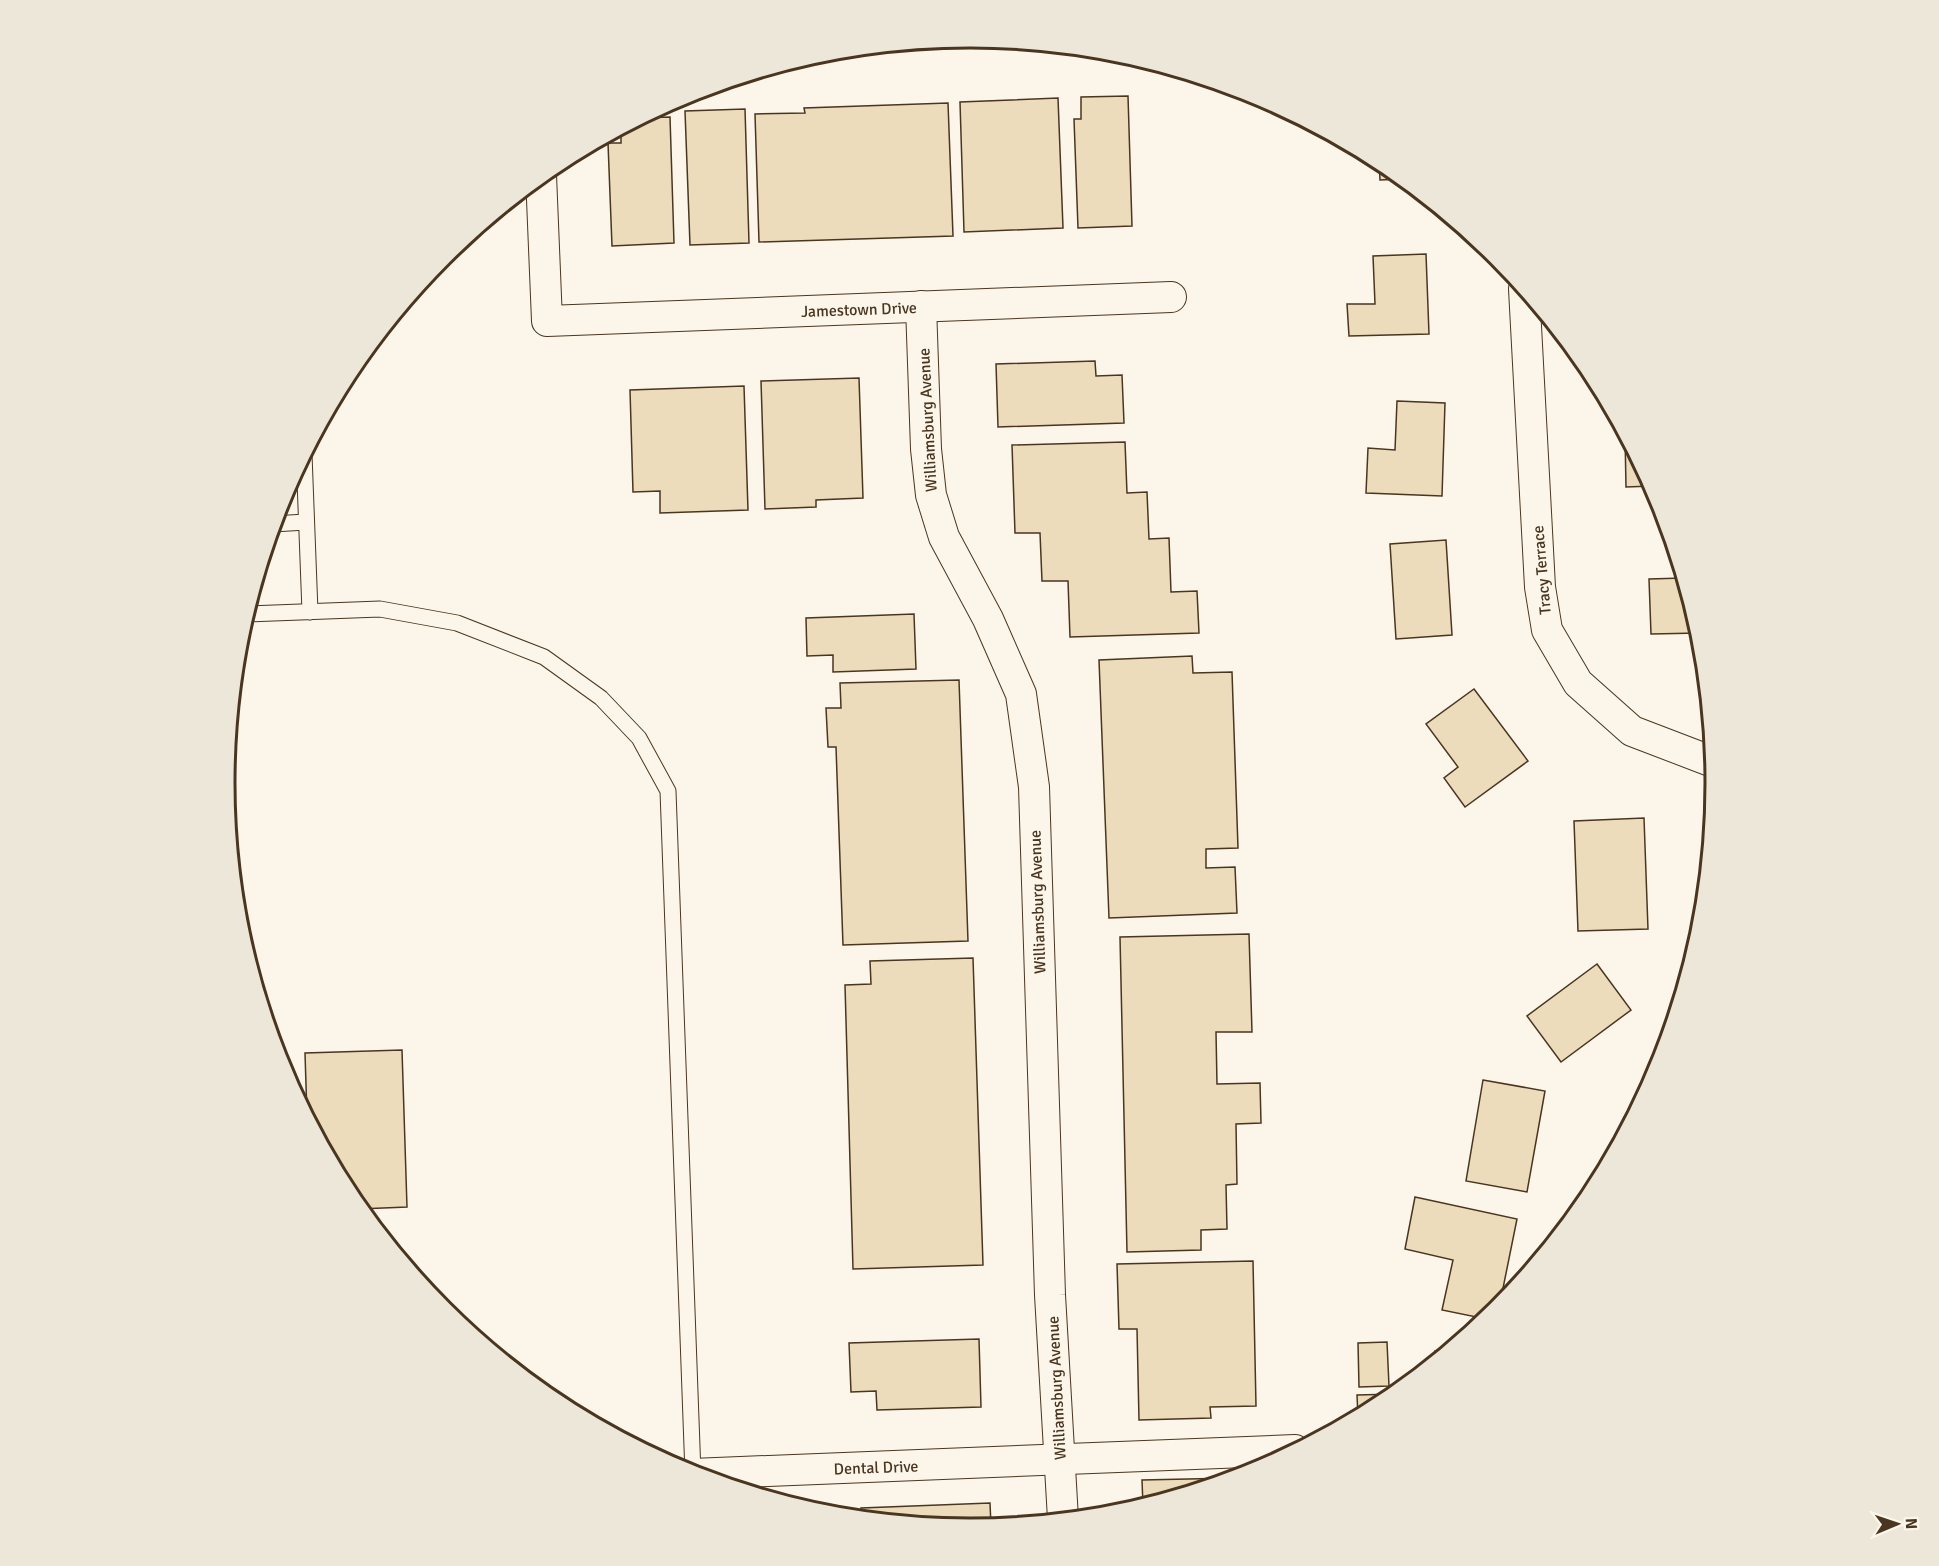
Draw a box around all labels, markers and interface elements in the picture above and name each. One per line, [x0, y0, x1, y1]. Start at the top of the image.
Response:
street label: Jamestown Drive [801, 298, 917, 322]
street label: Williamsburg Avenue [914, 347, 942, 492]
street label: Tracy Terrace [1528, 525, 1556, 615]
street label: Williamsburg Avenue [1025, 830, 1051, 974]
street label: Williamsburg Avenue [1043, 1315, 1071, 1460]
street label: Dental Drive [833, 1457, 919, 1479]
north arrow [1867, 1494, 1927, 1554]
text: N [1901, 1518, 1921, 1529]

